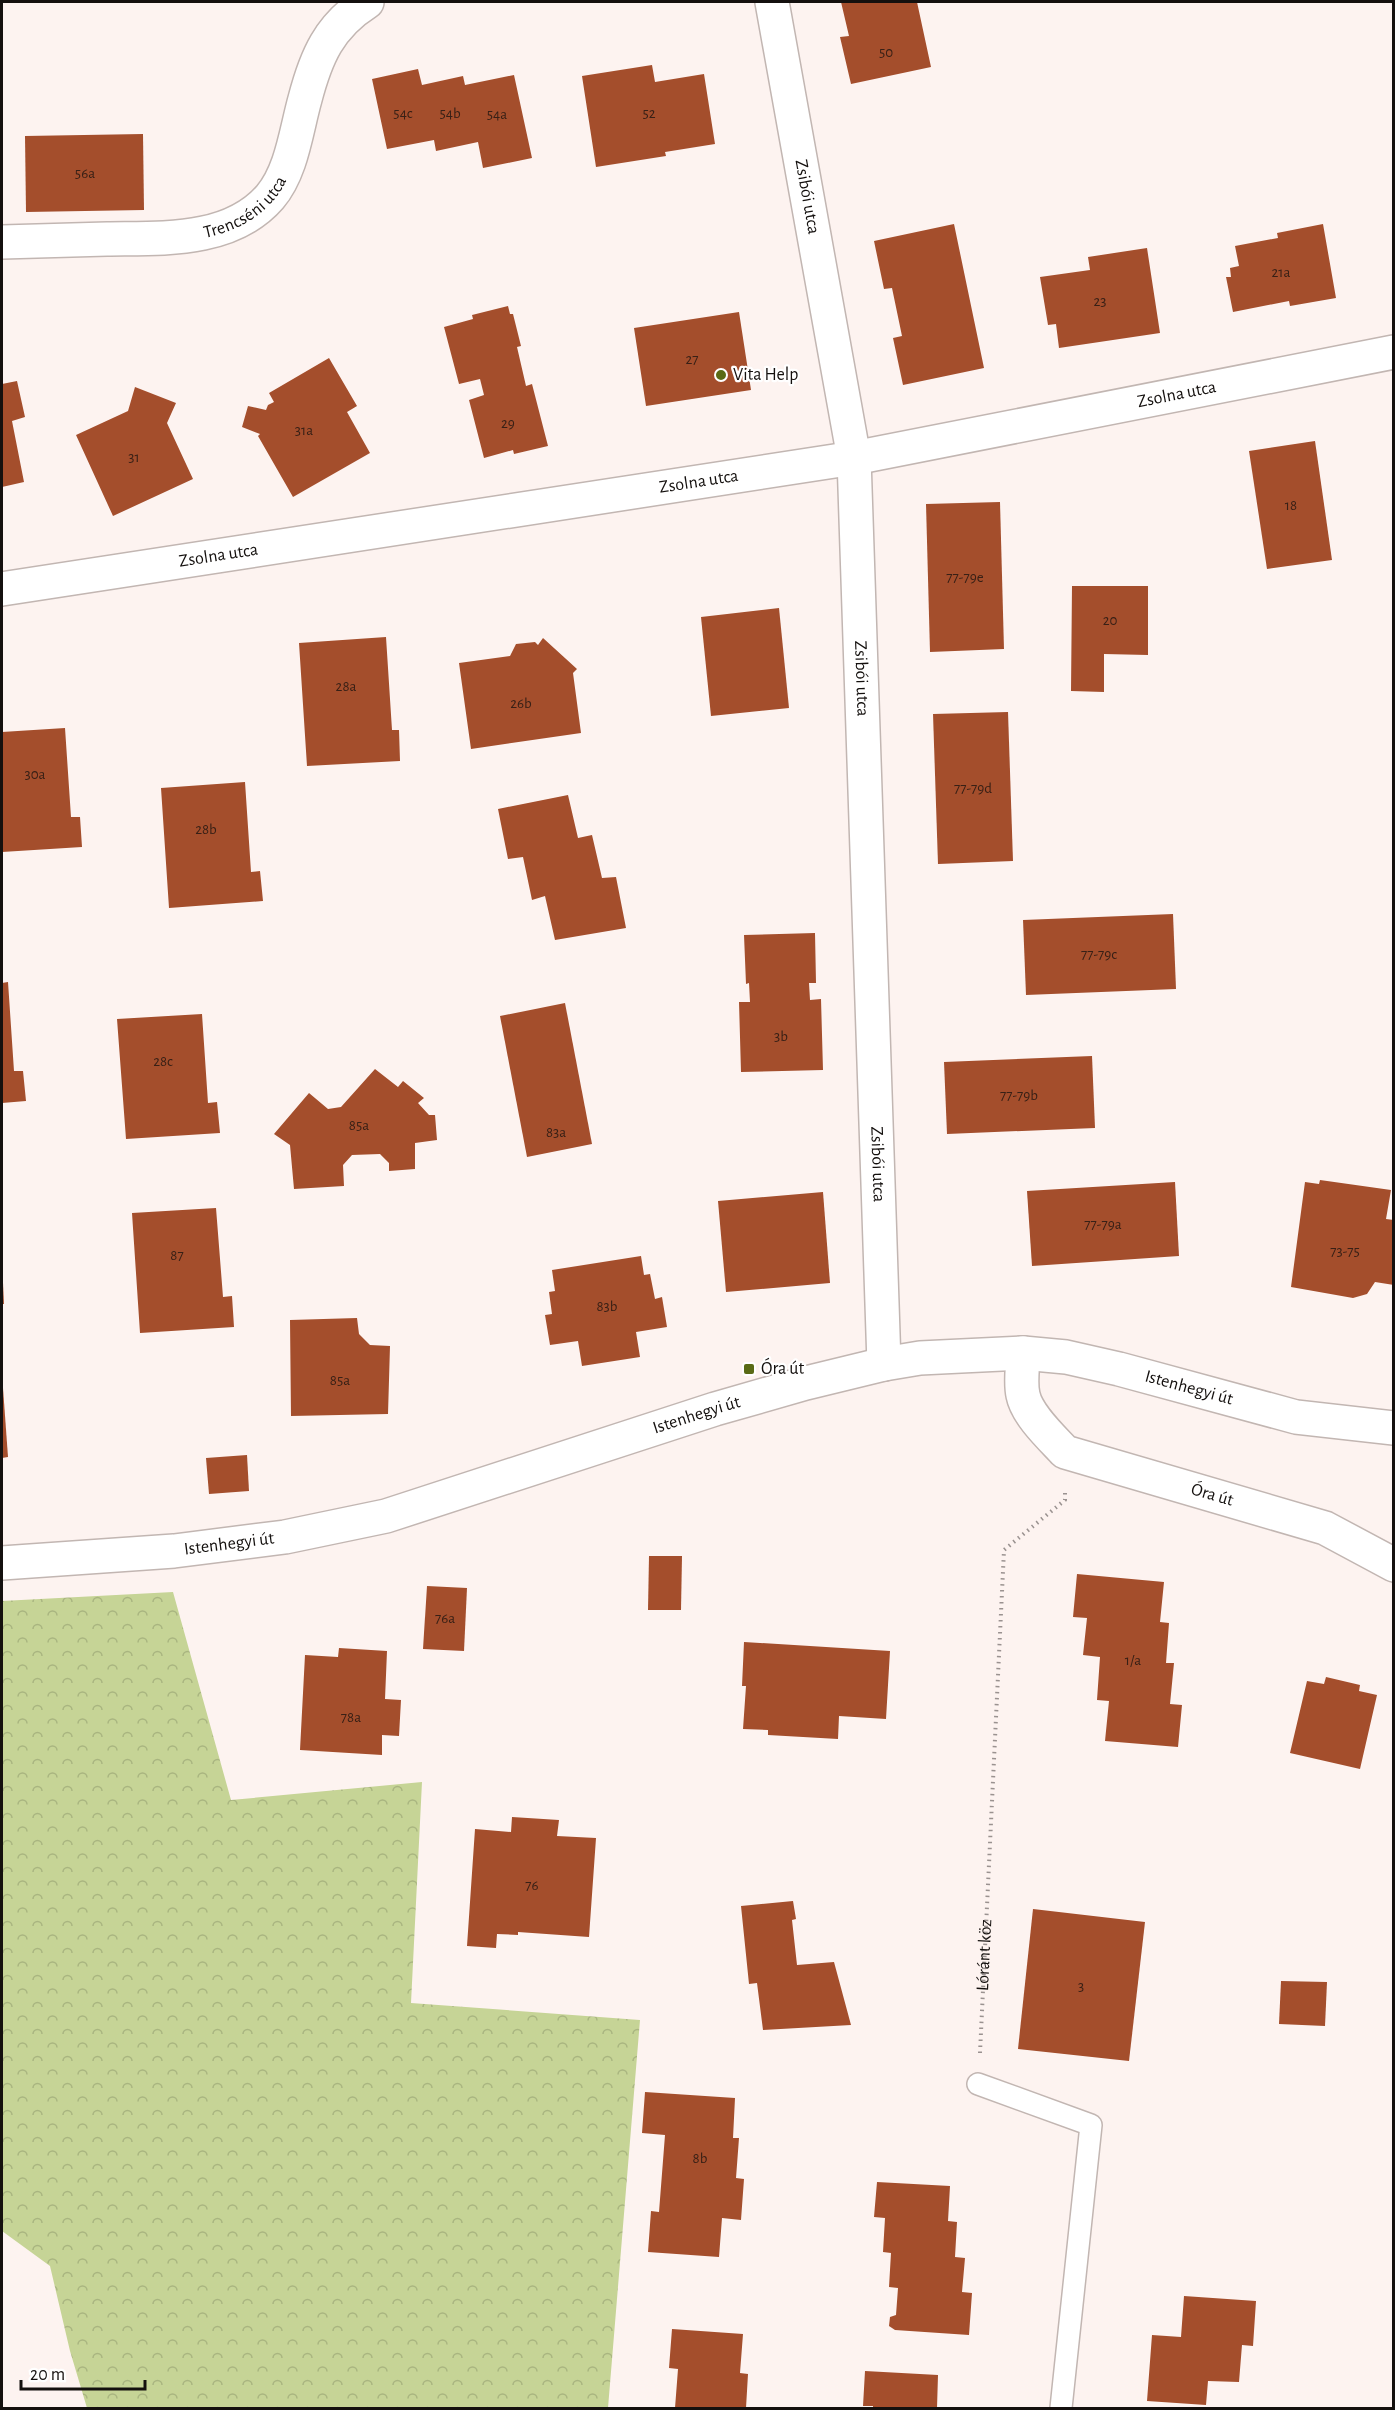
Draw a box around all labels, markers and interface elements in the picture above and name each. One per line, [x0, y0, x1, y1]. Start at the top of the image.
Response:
house number: 50 [879, 45, 893, 60]
house number: 54c [393, 106, 413, 121]
house number: 54b [439, 106, 461, 121]
house number: 52 [642, 106, 656, 121]
house number: 54a [487, 107, 507, 122]
street label: Zsibói utca [791, 158, 823, 236]
house number: 56a [75, 166, 95, 181]
street label: Trencséni utca [202, 174, 290, 242]
house number: 21a [1272, 265, 1291, 280]
house number: 23 [1093, 294, 1107, 309]
house number: 27 [685, 352, 699, 367]
place label: Vita Help [733, 366, 798, 384]
marker: Vita Help [714, 368, 728, 382]
street label: Zsolna utca [1136, 378, 1218, 411]
house number: 29 [501, 416, 515, 431]
house number: 31a [295, 423, 313, 438]
house number: 31 [128, 450, 140, 465]
street label: Zsolna utca [658, 467, 740, 497]
house number: 18 [1285, 498, 1297, 513]
street label: Zsolna utca [178, 541, 259, 571]
house number: 77-79e [946, 570, 984, 585]
house number: 20 [1103, 613, 1117, 628]
street label: Zsibói utca [851, 640, 872, 717]
house number: 28a [336, 679, 356, 694]
house number: 26b [510, 696, 532, 711]
house number: 30a [24, 767, 46, 782]
house number: 77-79d [954, 781, 992, 796]
house number: 28b [195, 822, 217, 837]
house number: 77-79c [1081, 947, 1117, 962]
house number: 3b [774, 1029, 788, 1044]
house number: 28c [153, 1054, 173, 1069]
house number: 77-79b [1000, 1088, 1038, 1103]
house number: 85a [349, 1118, 369, 1133]
house number: 83a [546, 1125, 566, 1140]
street label: Zsibói utca [867, 1126, 888, 1202]
house number: 77-79a [1084, 1217, 1122, 1232]
house number: 73-75 [1330, 1244, 1360, 1259]
house number: 87 [170, 1248, 184, 1263]
house number: 83b [596, 1299, 618, 1314]
place label: Óra út [761, 1357, 805, 1378]
marker: Óra út [742, 1362, 756, 1376]
street label: Istenhegyi út [1143, 1367, 1235, 1409]
house number: 85a [330, 1373, 350, 1388]
street label: Istenhegyi út [651, 1393, 743, 1438]
street label: Óra út [1189, 1477, 1236, 1510]
street label: Istenhegyi út [183, 1529, 275, 1559]
house number: 76a [435, 1611, 455, 1626]
house number: 1/a [1125, 1653, 1141, 1668]
house number: 78a [341, 1710, 361, 1725]
house number: 76 [525, 1878, 539, 1893]
street label: Lóránt köz [974, 1919, 995, 1991]
house number: 3 [1078, 1979, 1084, 1994]
house number: 8b [693, 2151, 708, 2166]
scale bar [21, 2353, 146, 2391]
text: 20 m [30, 2366, 65, 2384]

